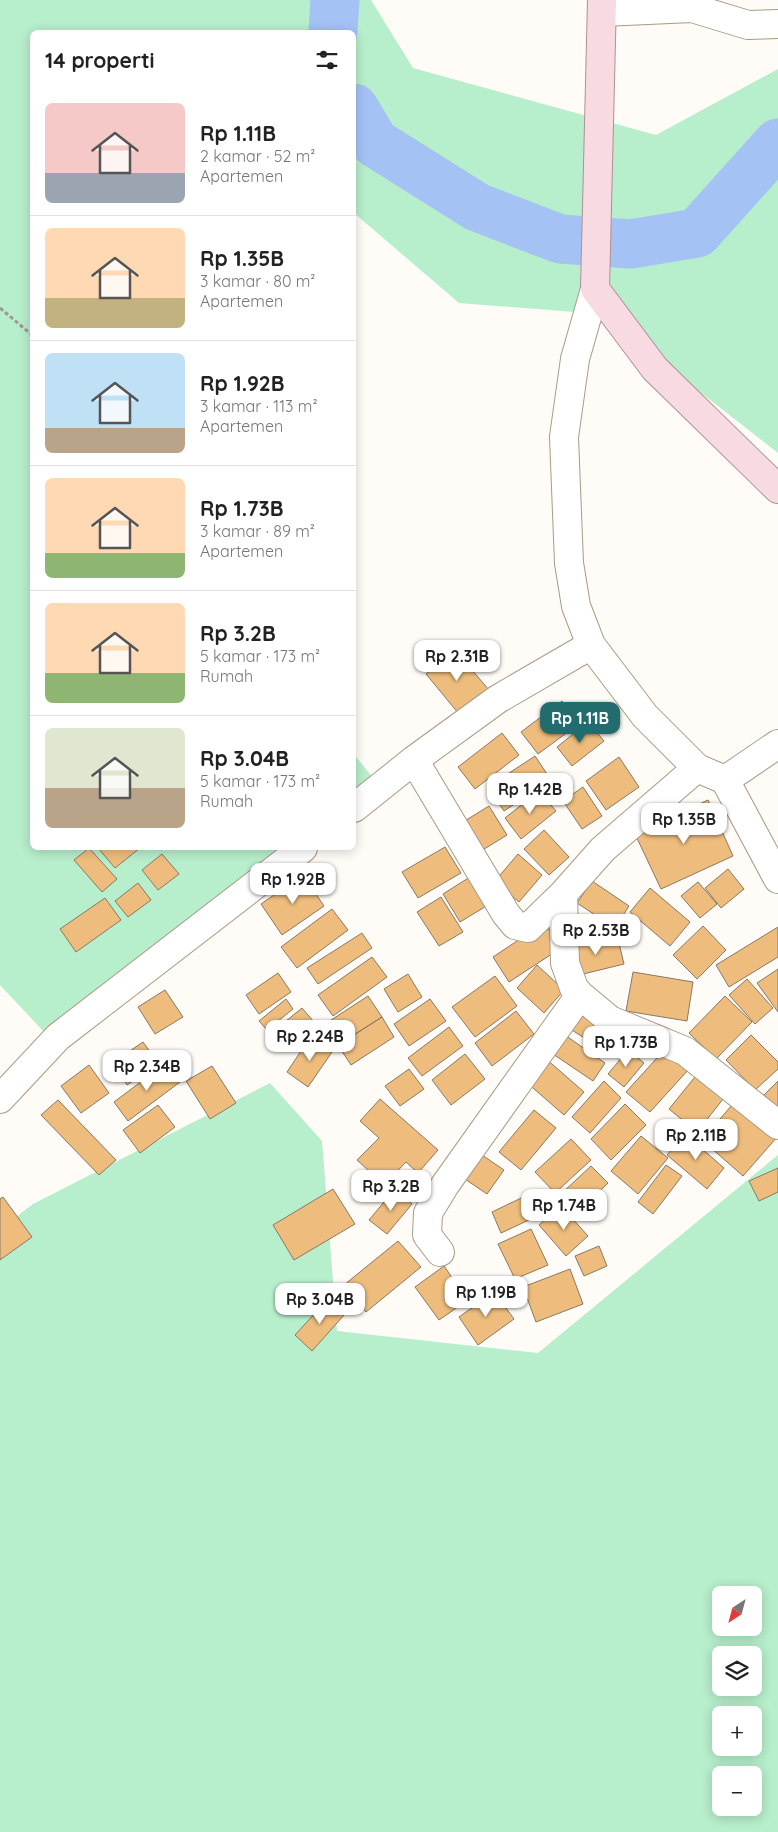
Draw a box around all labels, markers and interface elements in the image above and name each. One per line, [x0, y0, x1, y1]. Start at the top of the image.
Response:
icon: filters [313, 46, 341, 74]
text: 14 properti [45, 47, 155, 73]
text: Rp 1.11B [200, 120, 276, 146]
icon: home [85, 123, 145, 183]
text: 2 kamar · 52 m² [200, 146, 315, 166]
text: Apartemen [200, 166, 283, 186]
text: Rp 1.35B [200, 245, 284, 271]
icon: home [85, 248, 145, 308]
text: 3 kamar · 80 m² [200, 271, 315, 291]
text: Apartemen [200, 291, 283, 311]
text: Rp 1.92B [200, 370, 285, 396]
icon: home [85, 373, 145, 433]
text: 3 kamar · 113 m² [200, 396, 318, 416]
text: Apartemen [200, 416, 283, 436]
text: Rp 1.73B [200, 495, 283, 521]
icon: home [85, 498, 145, 558]
text: 3 kamar · 89 m² [200, 521, 315, 541]
text: Apartemen [200, 541, 283, 561]
text: Rp 3.2B [200, 620, 276, 646]
icon: home [85, 623, 145, 683]
pin: Rp 2.31B [405, 640, 509, 682]
text: 5 kamar · 173 m² [200, 646, 320, 666]
text: Rp 2.31B [425, 646, 489, 666]
text: Rumah [200, 666, 253, 686]
pin: Rp 1.11B [528, 702, 632, 744]
text: Rp 1.11B [551, 708, 609, 728]
text: Rp 3.04B [200, 745, 289, 771]
icon: home [85, 748, 145, 808]
text: 5 kamar · 173 m² [200, 771, 320, 791]
pin: Rp 1.42B [478, 772, 582, 815]
text: Rp 1.42B [498, 779, 562, 799]
text: Rumah [200, 791, 253, 811]
pin: Rp 1.35B [632, 802, 736, 845]
text: Rp 1.35B [652, 809, 716, 829]
pin: Rp 1.92B [241, 862, 345, 905]
text: Rp 1.92B [261, 869, 325, 889]
pin: Rp 2.53B [544, 914, 648, 956]
text: Rp 2.53B [563, 920, 629, 940]
pin: Rp 2.24B [258, 1020, 362, 1062]
text: Rp 2.24B [276, 1026, 344, 1046]
pin: Rp 1.73B [574, 1026, 678, 1068]
text: Rp 1.73B [594, 1032, 658, 1052]
pin: Rp 2.34B [95, 1050, 199, 1092]
text: Rp 2.34B [113, 1056, 181, 1076]
pin: Rp 2.11B [644, 1118, 748, 1161]
text: Rp 2.11B [666, 1125, 726, 1145]
pin: Rp 3.2B [345, 1170, 437, 1212]
text: Rp 3.2B [362, 1176, 420, 1196]
pin: Rp 1.74B [512, 1188, 616, 1231]
text: Rp 1.74B [532, 1195, 596, 1215]
pin: Rp 1.19B [434, 1276, 538, 1318]
pin: Rp 3.04B [268, 1282, 372, 1325]
text: Rp 1.19B [456, 1282, 516, 1302]
text: Rp 3.04B [286, 1289, 354, 1309]
north arrow [712, 1586, 762, 1636]
map controls [712, 1586, 762, 1816]
button: layers [712, 1646, 762, 1696]
button: + [712, 1706, 762, 1756]
button: − [712, 1766, 762, 1816]

